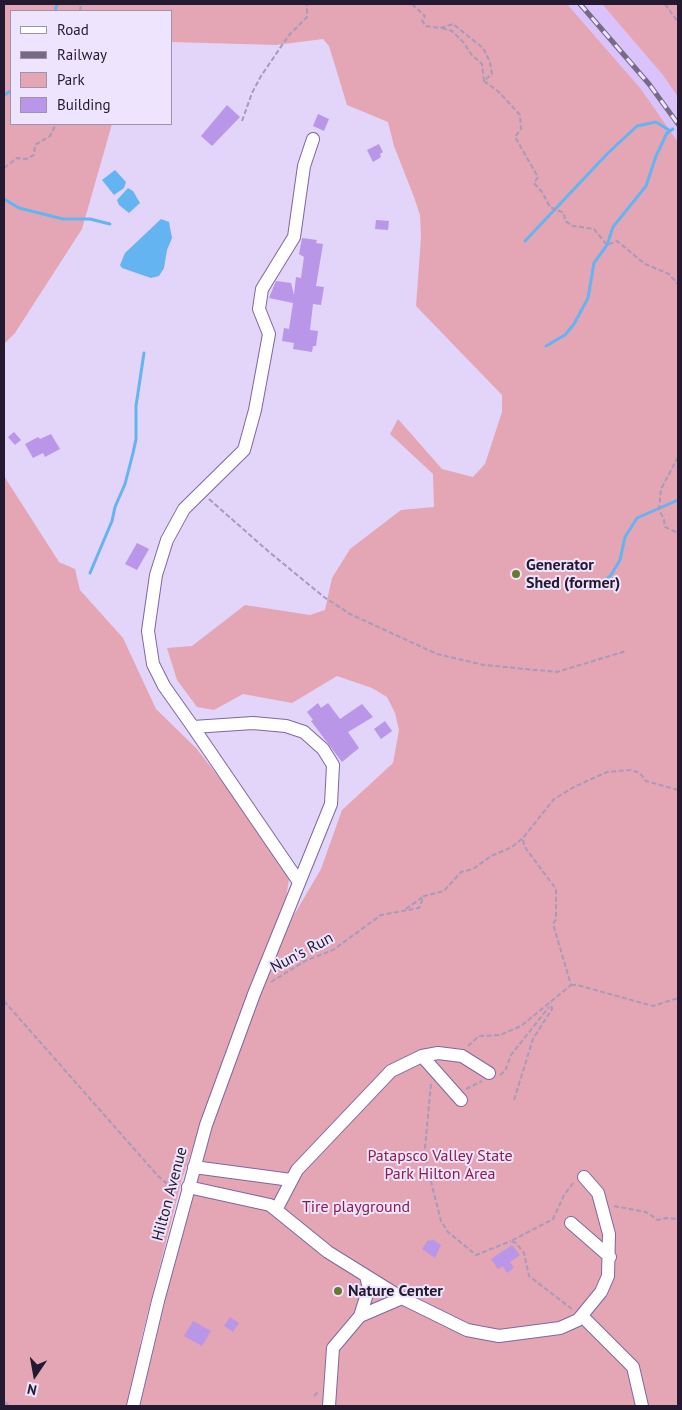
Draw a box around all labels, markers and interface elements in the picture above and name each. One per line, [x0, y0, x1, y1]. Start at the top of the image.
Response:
legend [10, 10, 172, 125]
text: Road [57, 20, 89, 39]
text: Railway [57, 45, 107, 64]
text: Park [57, 70, 85, 89]
text: Building [57, 95, 111, 114]
place label: Generator Shed (former) [526, 555, 620, 593]
marker: Generator Shed (former) [510, 568, 522, 580]
street label: Nun's Run [267, 928, 337, 978]
street label: Hilton Avenue [148, 1145, 192, 1243]
park label: Patapsco Valley State Park Hilton Area [367, 1146, 513, 1184]
park label: Tire playground [302, 1197, 410, 1217]
place label: Nature Center [348, 1281, 443, 1301]
marker: Nature Center [332, 1285, 344, 1297]
north arrow [10, 1350, 60, 1400]
text: N [26, 1380, 38, 1399]

